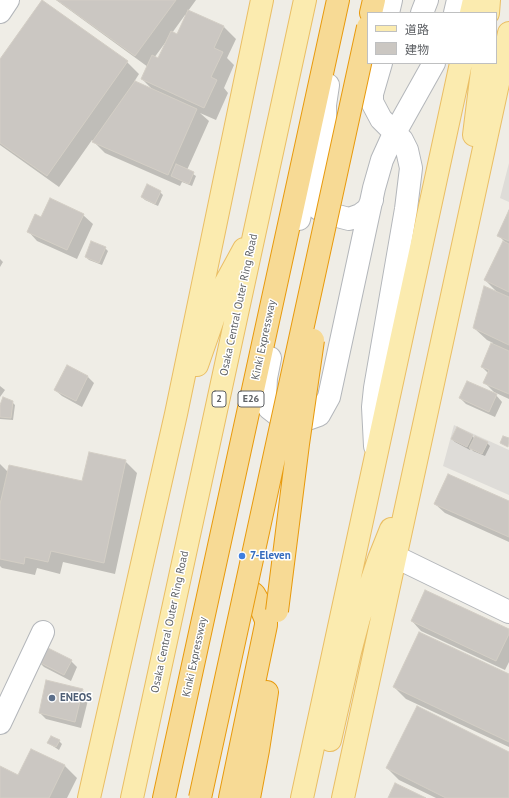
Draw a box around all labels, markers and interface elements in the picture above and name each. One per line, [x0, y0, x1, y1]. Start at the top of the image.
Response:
legend [367, 12, 497, 64]
text: 道路 [405, 22, 429, 37]
text: 建物 [405, 42, 429, 57]
street label: Osaka Central Outer Ring Road [217, 233, 261, 377]
street label: Kinki Expressway [249, 299, 279, 381]
road number: 2 [212, 391, 226, 407]
road number: E26 [238, 391, 264, 407]
place label: 7-Eleven [250, 549, 291, 563]
street label: Osaka Central Outer Ring Road [148, 550, 192, 694]
marker: 7-Eleven [237, 551, 247, 561]
street label: Kinki Expressway [180, 616, 210, 698]
place label: ENEOS [60, 691, 92, 705]
marker: ENEOS [47, 693, 57, 703]

